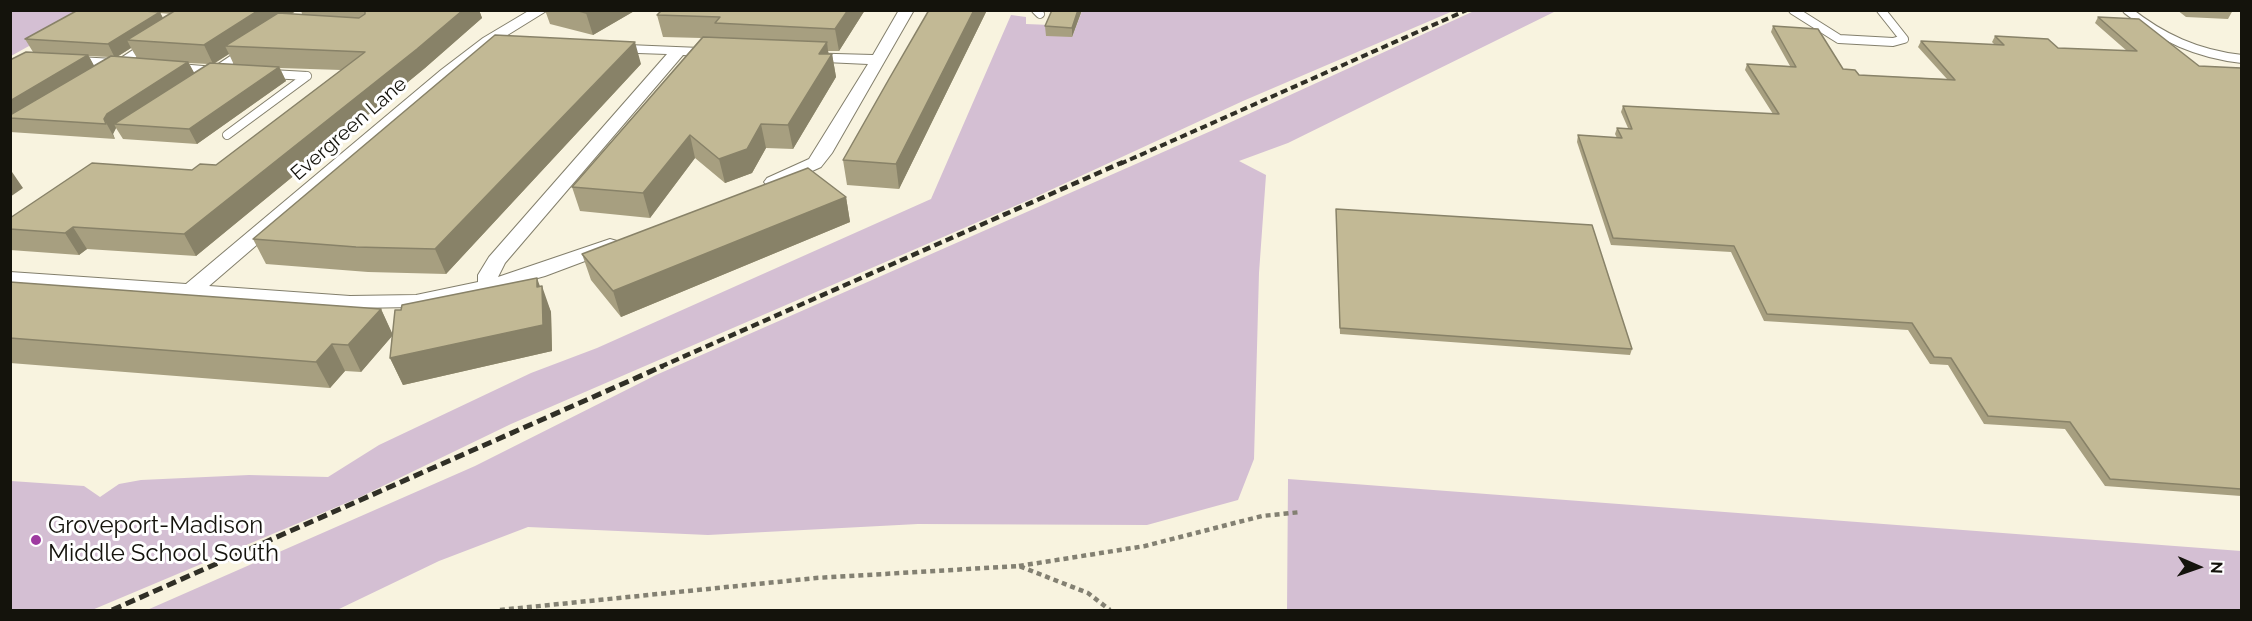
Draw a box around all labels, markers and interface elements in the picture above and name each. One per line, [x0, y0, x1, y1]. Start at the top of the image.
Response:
street label: Evergreen Lane [286, 72, 412, 186]
place label: Groveport-Madison Middle School South [48, 512, 279, 568]
marker: Groveport-Madison Middle School South [29, 533, 43, 547]
north arrow [2168, 537, 2228, 597]
text: N [2207, 561, 2226, 574]

